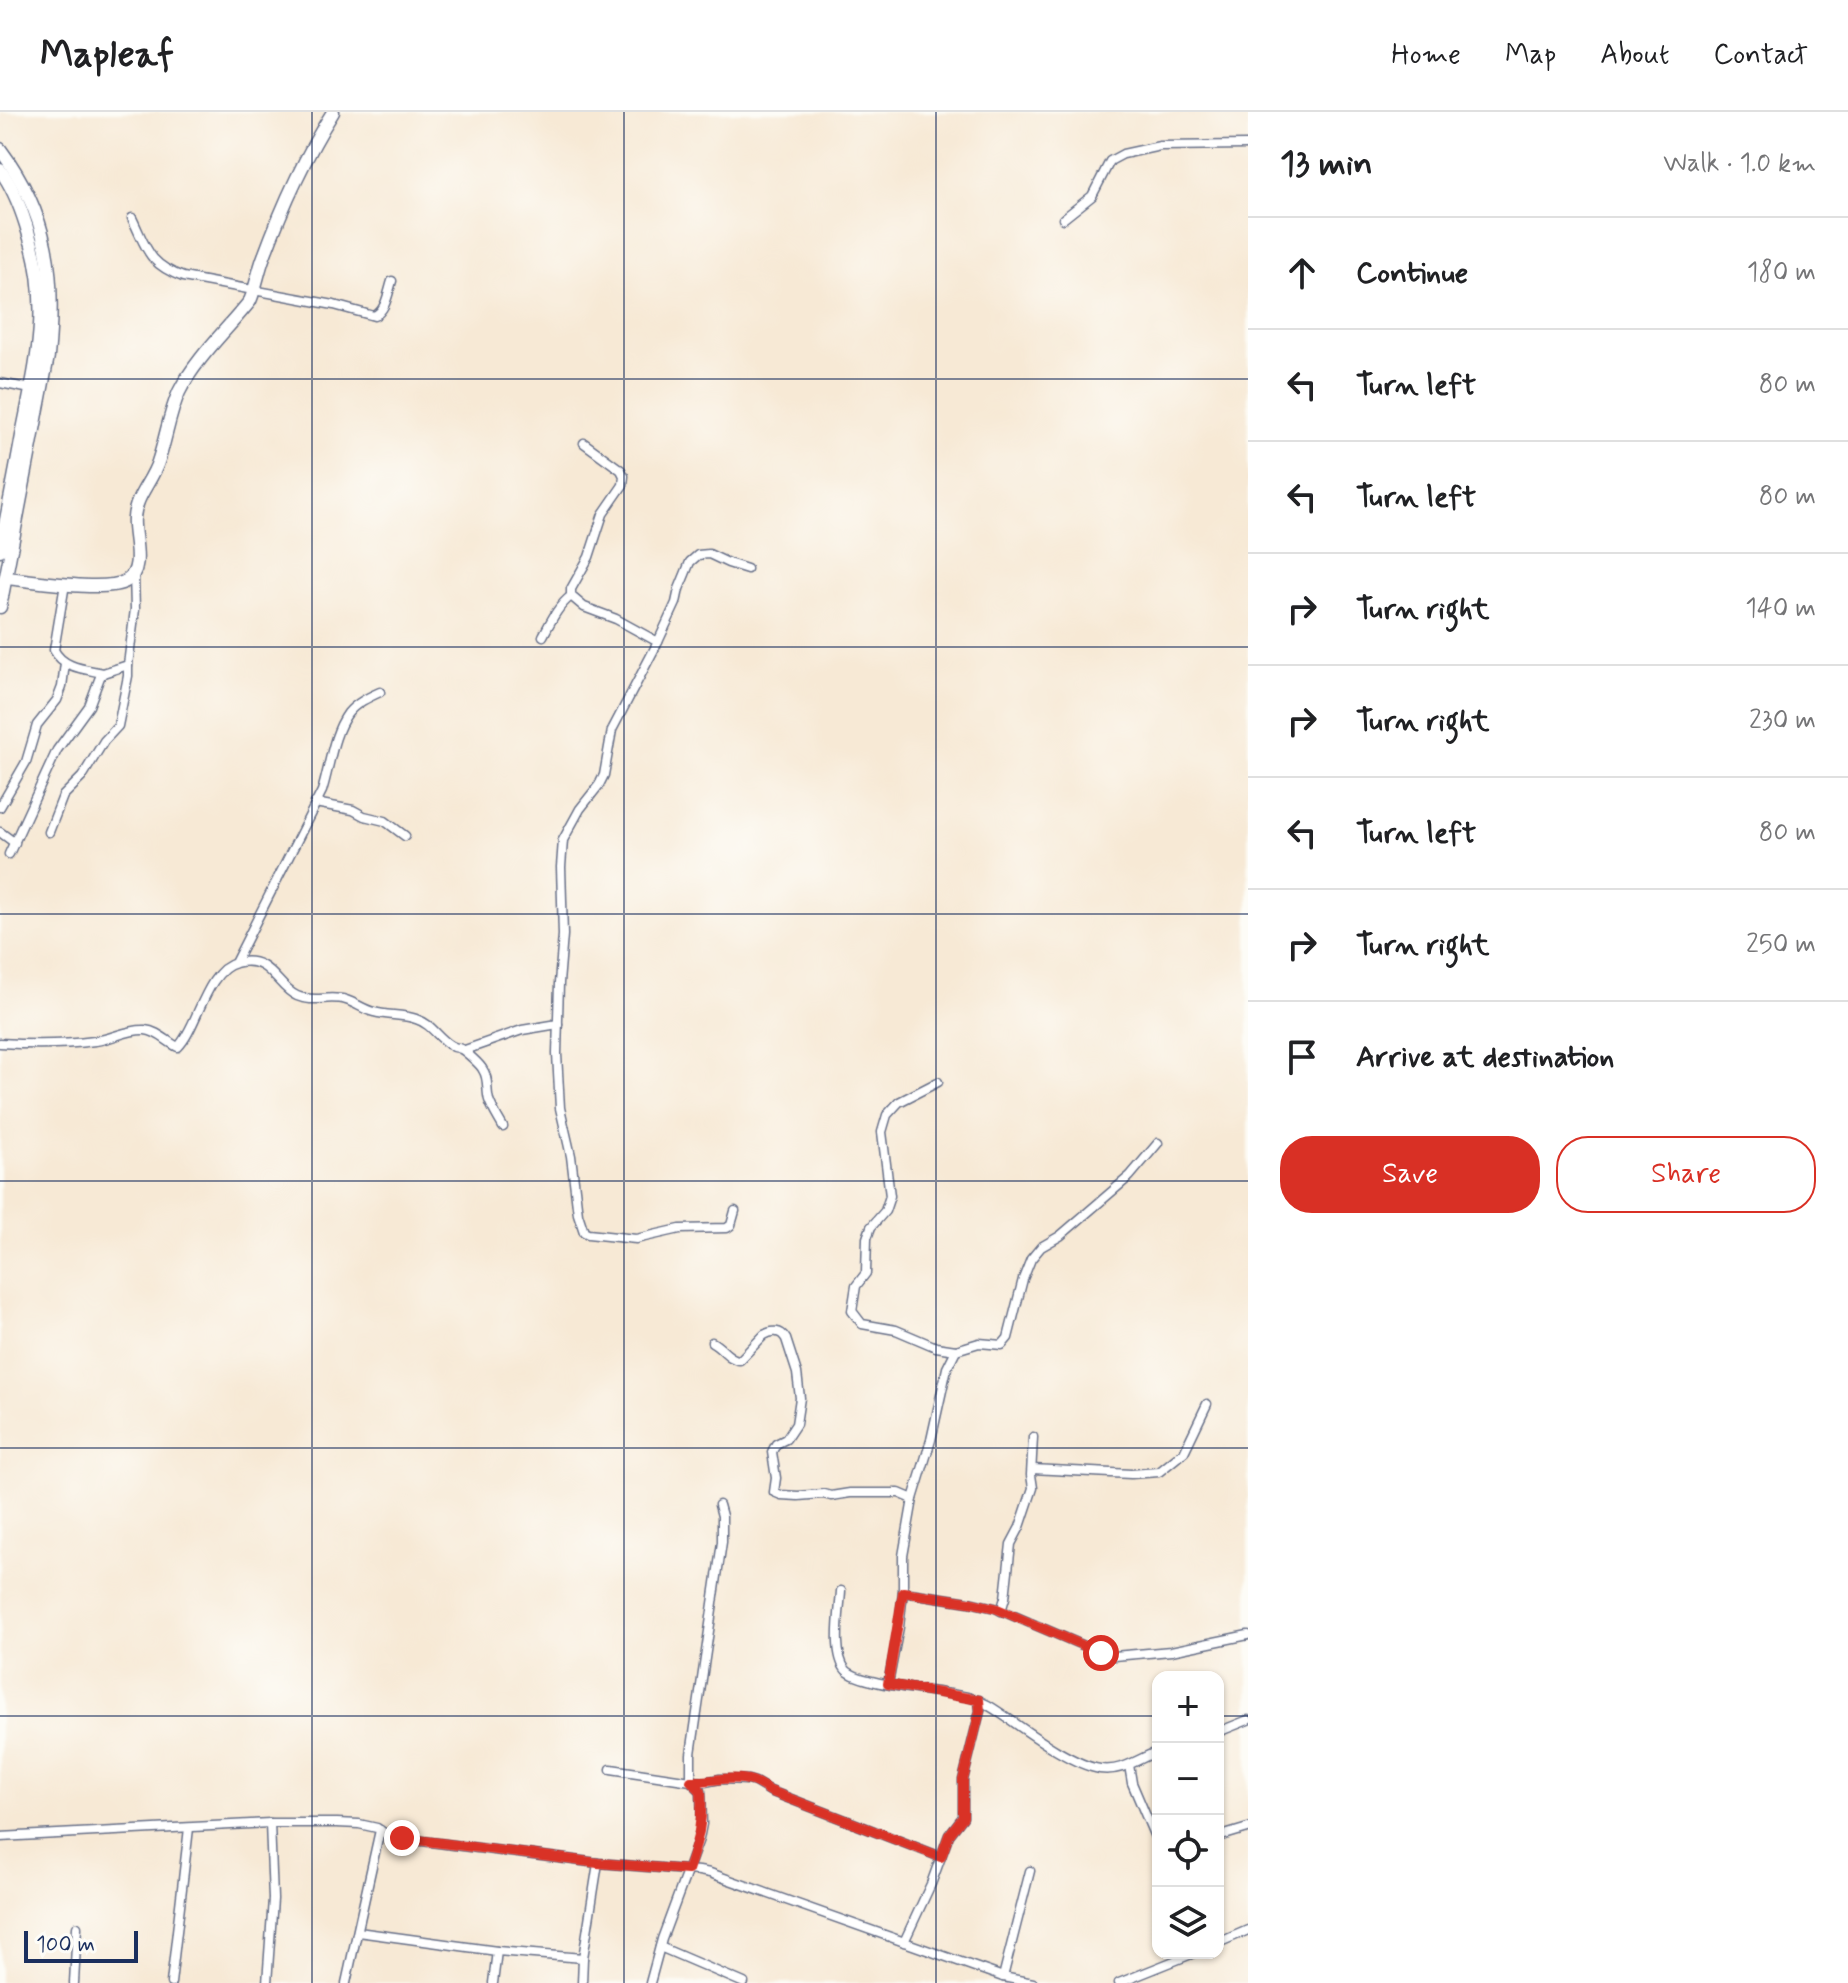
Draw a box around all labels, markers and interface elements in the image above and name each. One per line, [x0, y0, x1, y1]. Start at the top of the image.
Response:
text: Mapleaf [40, 31, 174, 80]
text: Home [1391, 37, 1461, 74]
text: Map [1505, 37, 1556, 74]
text: About [1600, 37, 1669, 74]
text: Contact [1713, 37, 1808, 74]
text: 13 min [1280, 142, 1373, 187]
text: Walk · 1.0 km [1663, 147, 1816, 181]
icon: ahead [1280, 251, 1324, 295]
text: Continue [1356, 254, 1468, 293]
text: 180 m [1747, 256, 1816, 290]
icon: left [1280, 363, 1324, 407]
text: Turn left [1356, 366, 1476, 405]
text: 80 m [1759, 368, 1816, 402]
icon: left [1280, 475, 1324, 519]
text: Turn left [1356, 478, 1476, 517]
text: 80 m [1759, 480, 1816, 514]
icon: right [1280, 587, 1324, 631]
text: Turn right [1356, 590, 1489, 629]
text: 140 m [1745, 592, 1816, 626]
icon: right [1280, 699, 1324, 743]
text: Turn right [1356, 702, 1489, 741]
text: 230 m [1749, 704, 1816, 738]
icon: left [1280, 811, 1324, 855]
text: Turn left [1356, 814, 1476, 853]
text: 80 m [1759, 816, 1816, 850]
icon: right [1280, 923, 1324, 967]
text: Turn right [1356, 926, 1489, 965]
text: 250 m [1746, 928, 1816, 962]
icon: arrive [1280, 1035, 1324, 1079]
text: Arrive at destination [1356, 1038, 1614, 1077]
button: Save [1280, 1136, 1540, 1213]
button: Share [1556, 1136, 1816, 1213]
route start [1083, 1635, 1119, 1671]
map controls [1152, 1671, 1224, 1959]
button: + [1152, 1671, 1224, 1743]
button: − [1152, 1743, 1224, 1815]
button: locate [1152, 1815, 1224, 1887]
route end [384, 1820, 420, 1856]
button: layers [1152, 1887, 1224, 1959]
scale bar [24, 1927, 138, 1963]
text: 100 m [36, 1931, 95, 1959]

